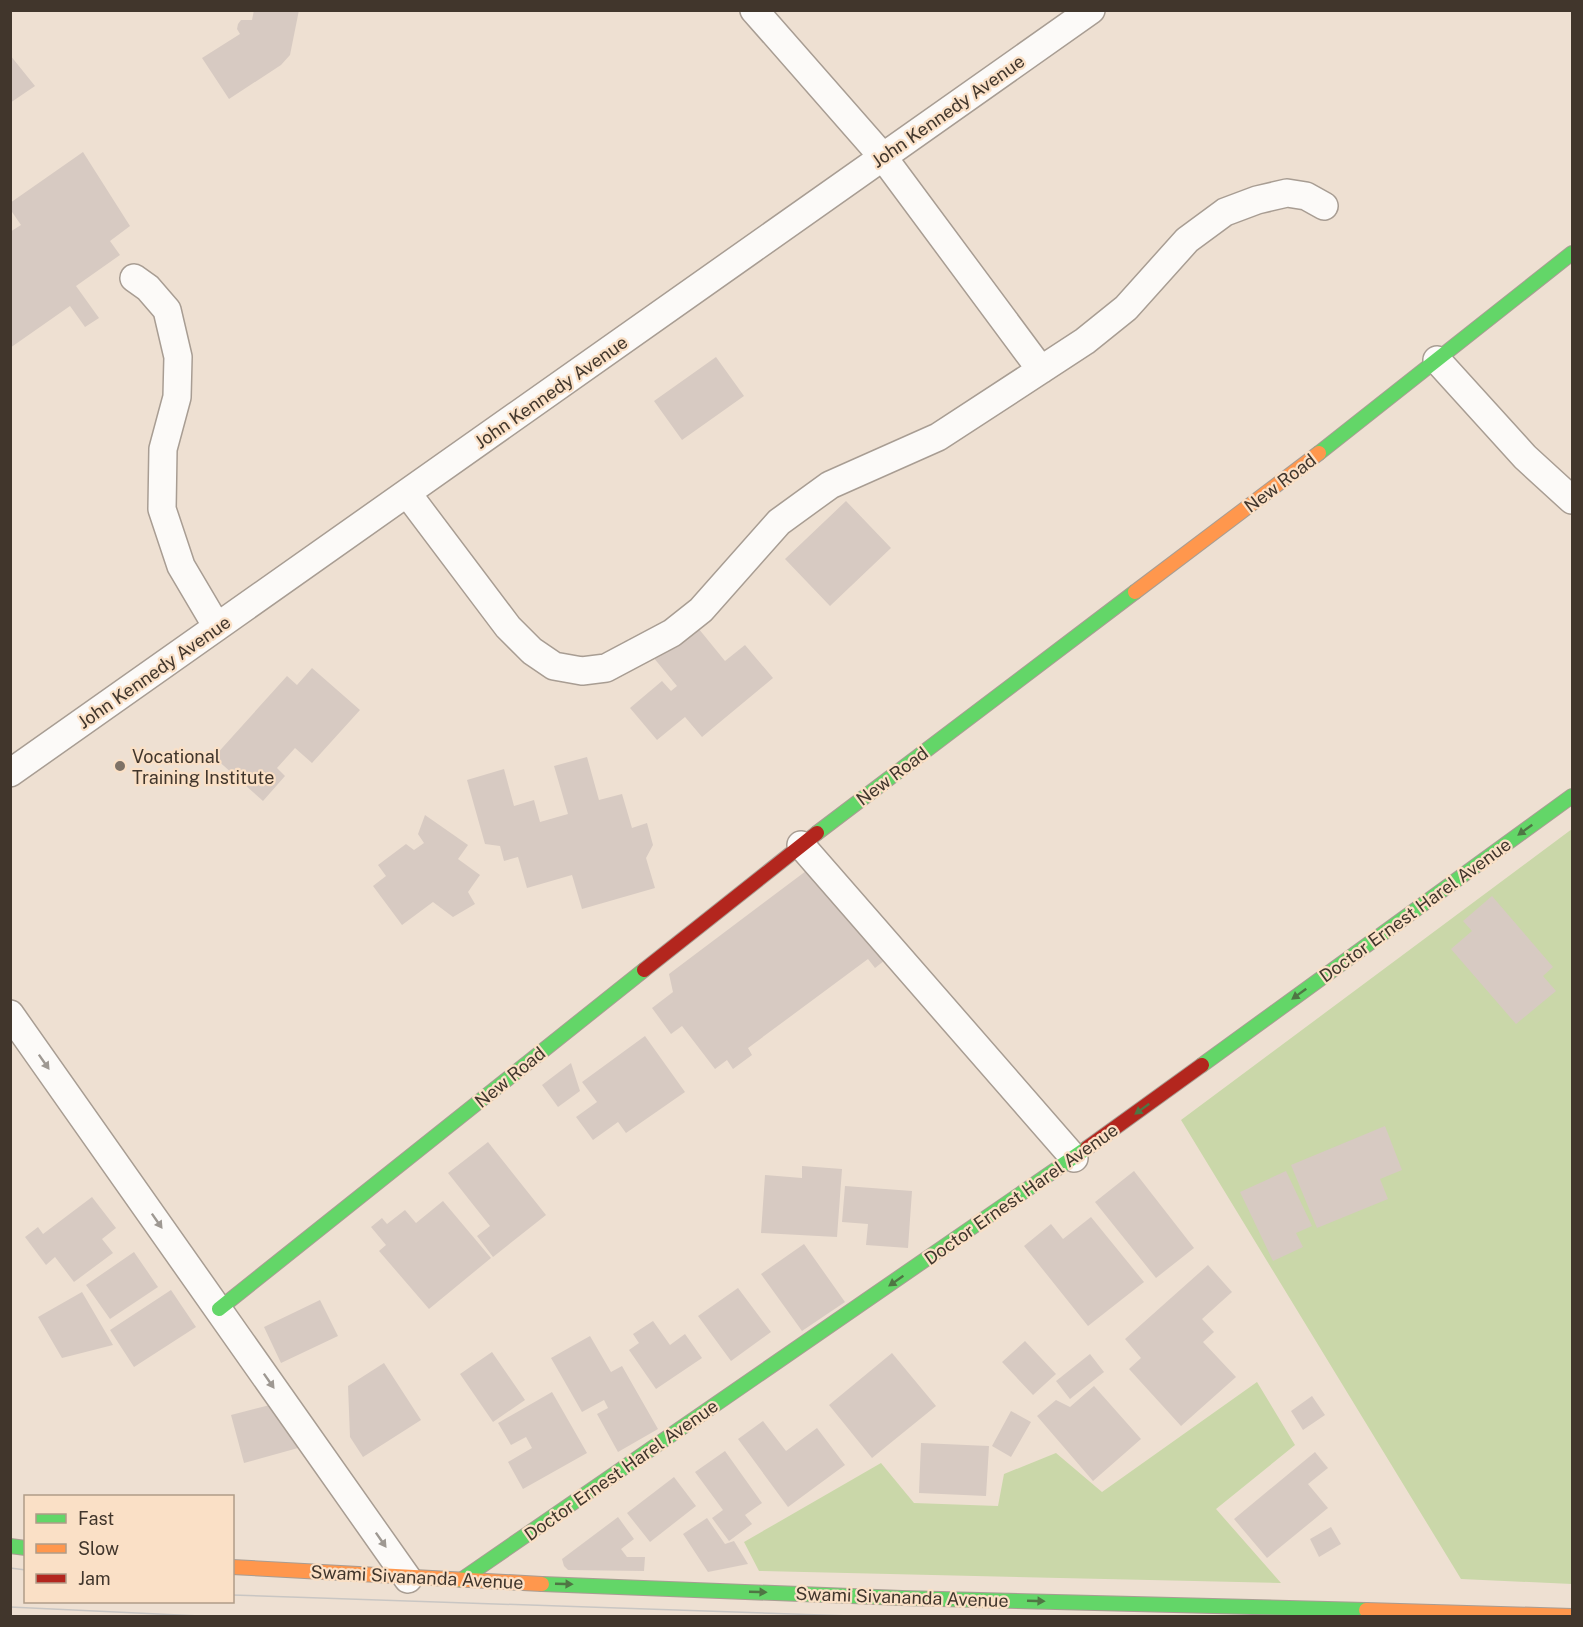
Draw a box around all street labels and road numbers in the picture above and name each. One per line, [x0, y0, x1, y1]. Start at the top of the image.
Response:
street label: John Kennedy Avenue [868, 50, 1028, 172]
street label: John Kennedy Avenue [471, 331, 631, 453]
street label: New Road [1240, 449, 1320, 517]
street label: John Kennedy Avenue [74, 611, 234, 733]
street label: New Road [852, 742, 932, 810]
street label: Doctor Ernest Harel Avenue [1315, 833, 1515, 987]
street label: New Road [471, 1042, 549, 1112]
street label: Doctor Ernest Harel Avenue [920, 1119, 1122, 1269]
street label: Doctor Ernest Harel Avenue [520, 1395, 722, 1545]
street label: Swami Sivananda Avenue [310, 1561, 524, 1593]
street label: Swami Sivananda Avenue [795, 1583, 1009, 1611]

